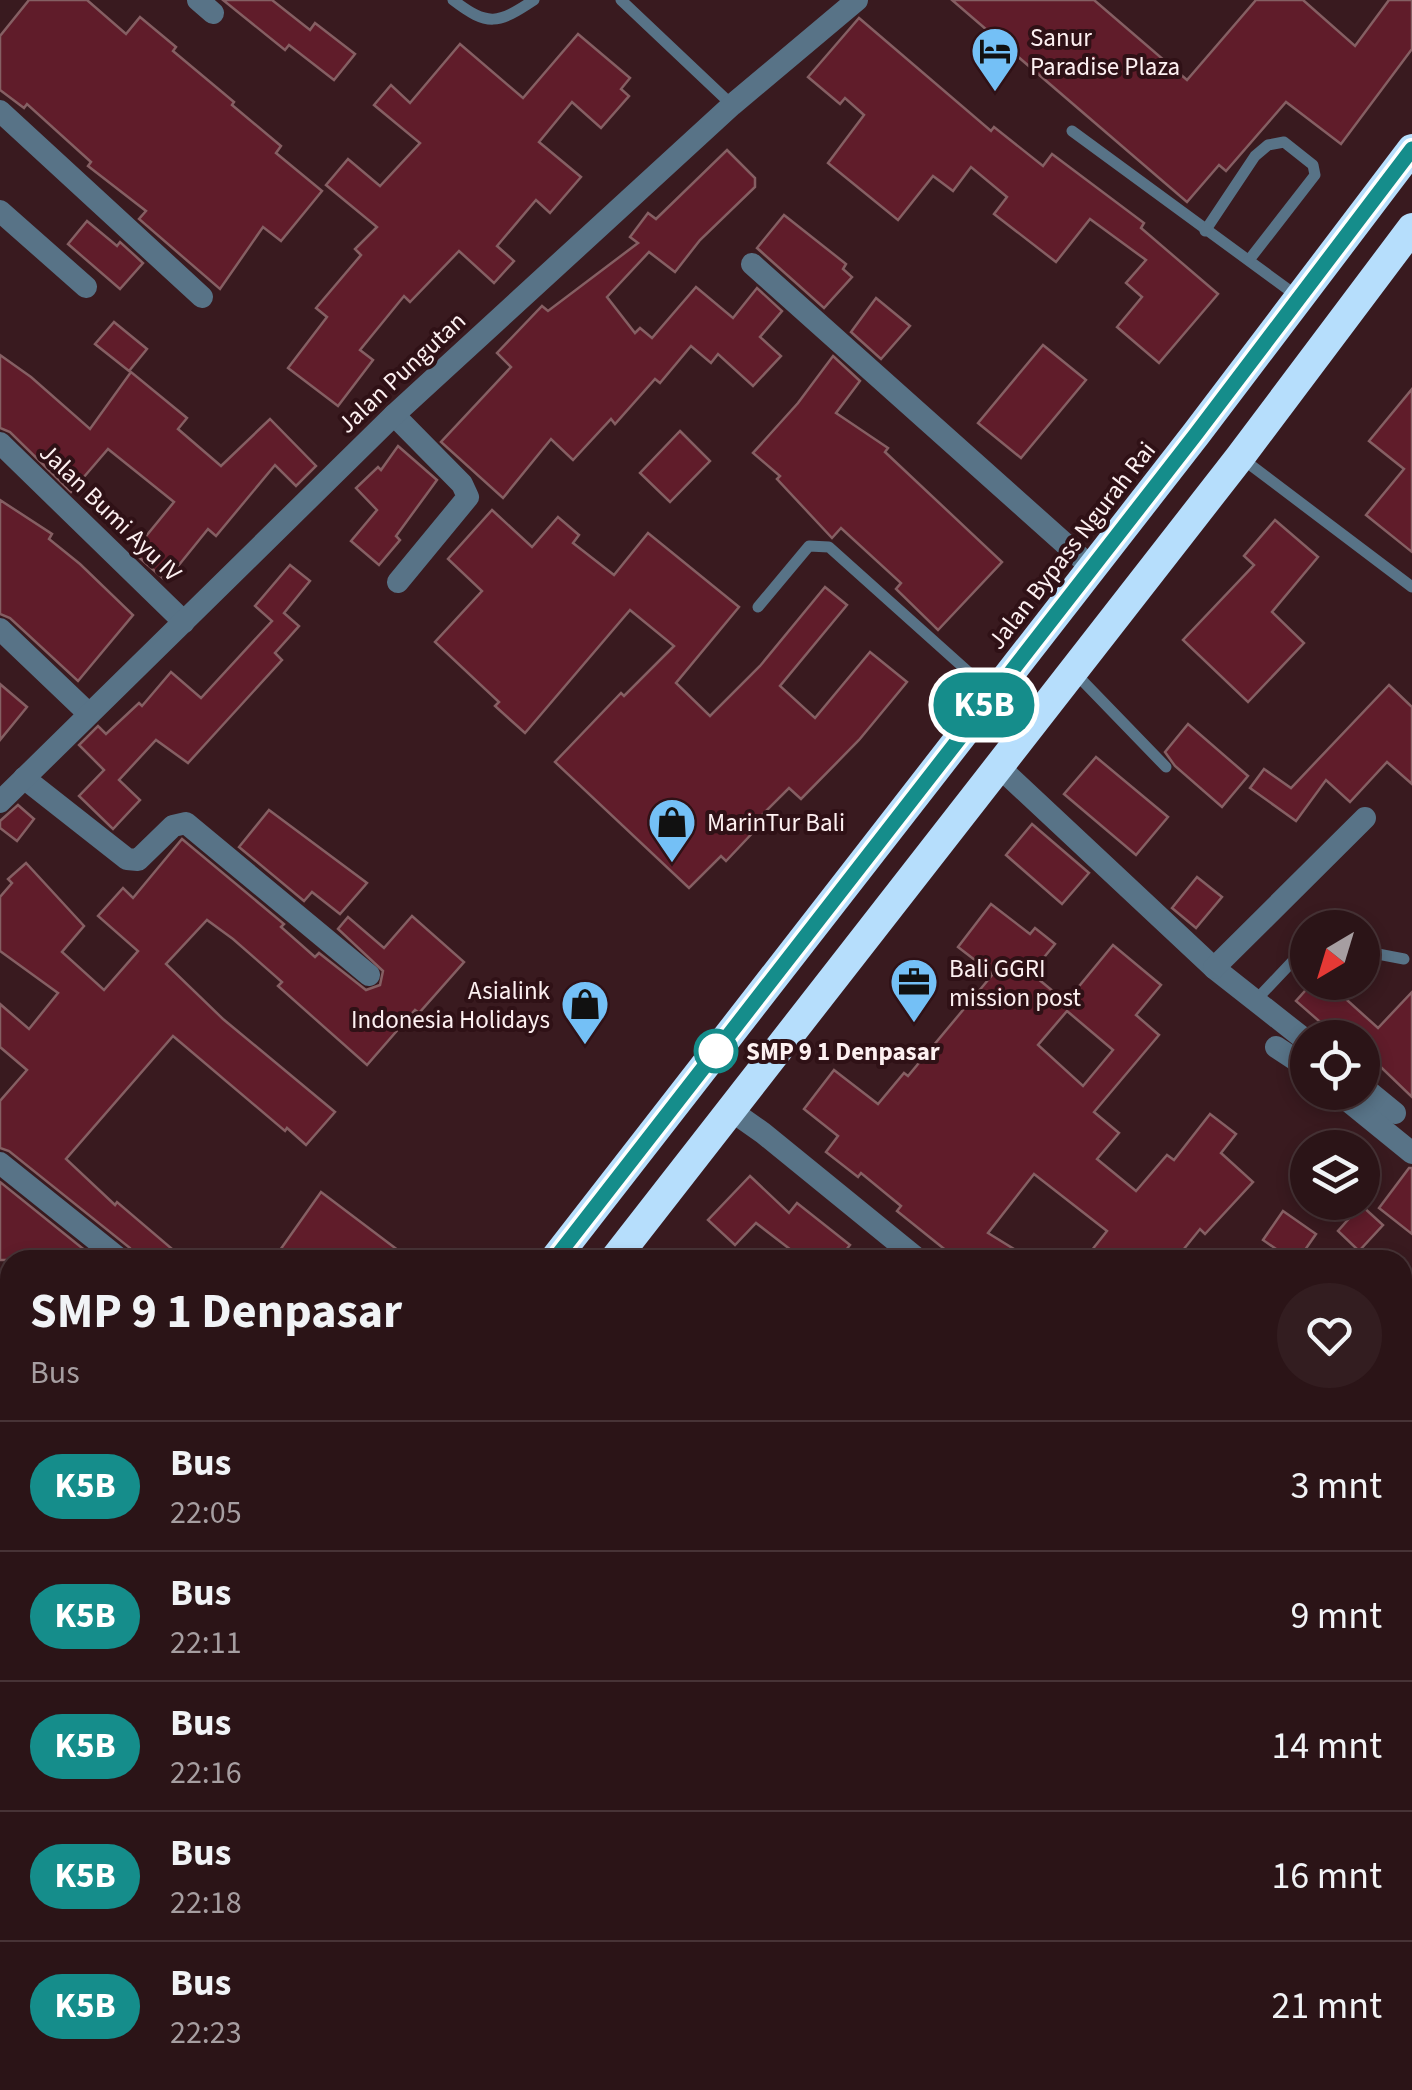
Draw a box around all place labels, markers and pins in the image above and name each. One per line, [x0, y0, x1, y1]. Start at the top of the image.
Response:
place label: Sanur Paradise Plaza [1030, 20, 1180, 85]
hotel icon: Sanur Paradise Plaza [969, 25, 1021, 93]
shop icon: MarinTur Bali [646, 796, 698, 864]
place label: MarinTur Bali [707, 805, 845, 841]
place label: Bali GGRI mission post [949, 951, 1082, 1016]
office icon: Bali GGRI mission post [888, 956, 940, 1024]
place label: Asialink Indonesia Holidays [351, 973, 551, 1038]
shop icon: Asialink Indonesia Holidays [559, 978, 611, 1046]
marker: SMP 9 1 Denpasar [695, 1030, 737, 1072]
place label: SMP 9 1 Denpasar [746, 1034, 940, 1070]

